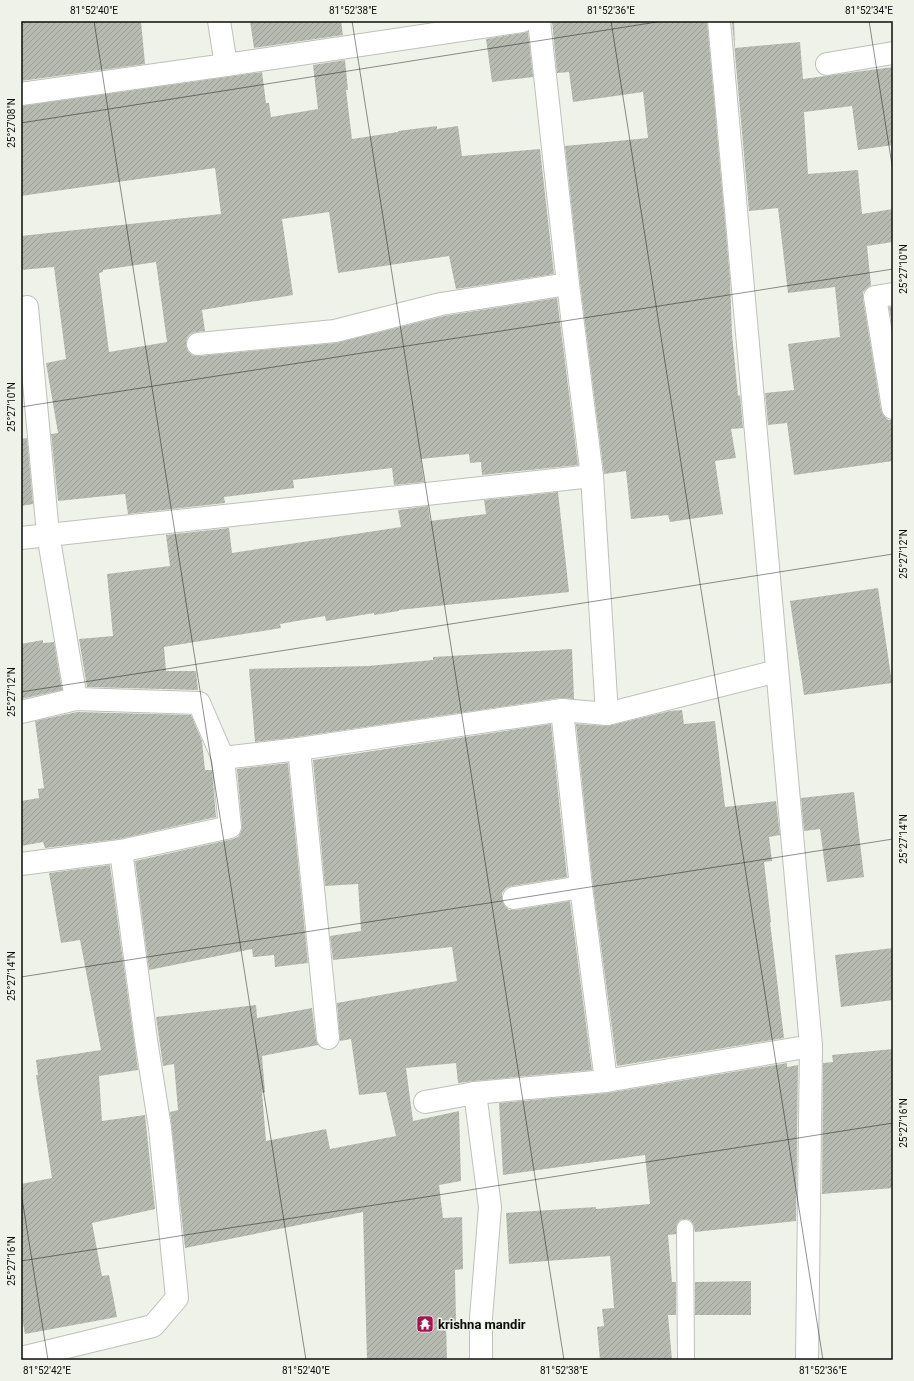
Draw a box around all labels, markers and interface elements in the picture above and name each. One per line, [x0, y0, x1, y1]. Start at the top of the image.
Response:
text: 81°52'40"E [70, 5, 118, 16]
text: 81°52'38"E [329, 5, 377, 16]
text: 81°52'36"E [587, 5, 635, 16]
text: 81°52'34"E [845, 5, 893, 16]
text: 25°27'08"N [6, 98, 17, 148]
text: 25°27'10"N [898, 244, 909, 294]
text: 25°27'10"N [6, 382, 17, 432]
text: 25°27'12"N [898, 529, 909, 579]
text: 25°27'12"N [6, 667, 17, 717]
text: 25°27'14"N [898, 814, 909, 864]
text: 25°27'14"N [6, 951, 17, 1001]
text: 25°27'16"N [898, 1098, 909, 1148]
text: 25°27'16"N [6, 1236, 17, 1286]
temple icon: krishna mandir [415, 1314, 435, 1334]
place label: krishna mandir [438, 1317, 526, 1332]
text: 81°52'42"E [23, 1365, 71, 1376]
text: 81°52'40"E [282, 1365, 330, 1376]
text: 81°52'38"E [540, 1365, 588, 1376]
text: 81°52'36"E [799, 1365, 847, 1376]

